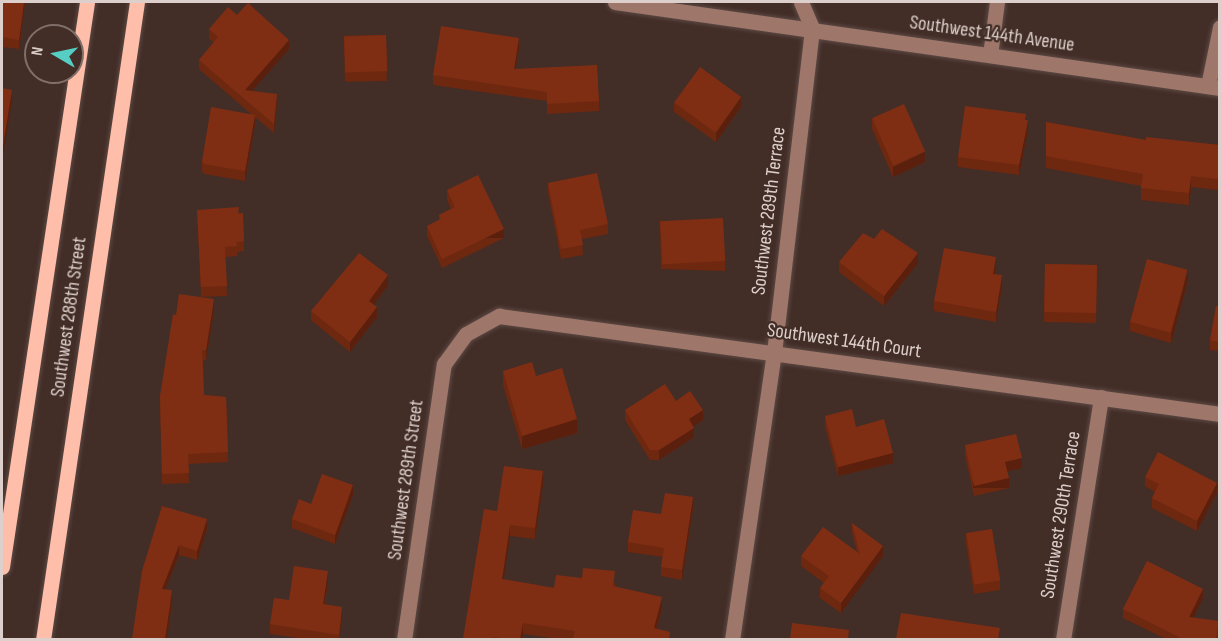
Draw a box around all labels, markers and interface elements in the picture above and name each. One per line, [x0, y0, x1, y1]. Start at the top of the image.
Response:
street label: Southwest 144th Avenue [908, 11, 1076, 57]
north arrow [24, 24, 84, 84]
text: N [28, 46, 48, 57]
street label: Southwest 289th Terrace [747, 126, 791, 296]
street label: Southwest 288th Street [46, 235, 92, 399]
street label: Southwest 144th Court [765, 318, 923, 364]
street label: Southwest 289th Street [383, 398, 429, 562]
street label: Southwest 290th Terrace [1036, 430, 1086, 600]

